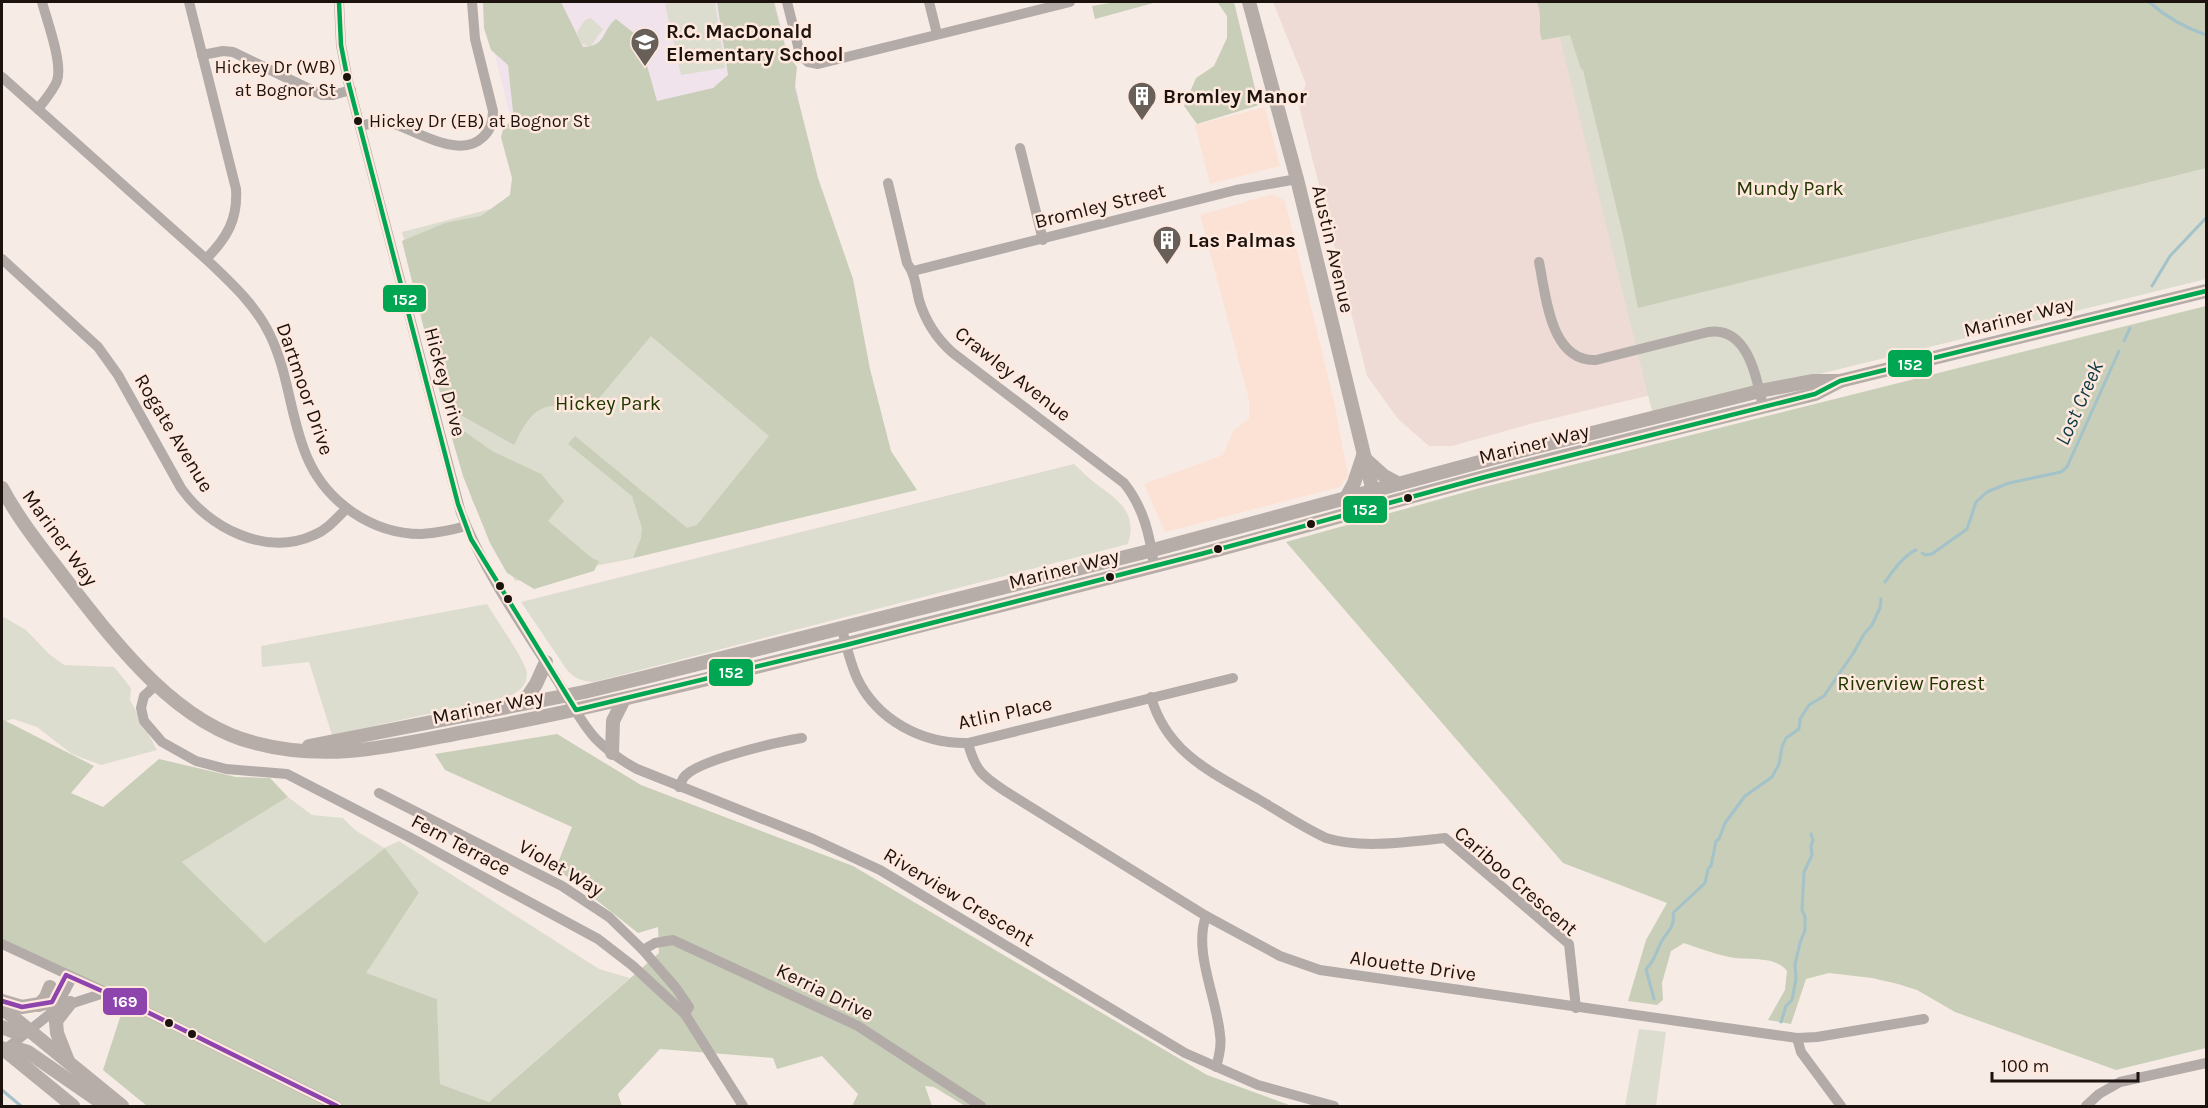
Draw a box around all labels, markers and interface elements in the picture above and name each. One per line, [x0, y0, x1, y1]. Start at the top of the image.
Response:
place label: R.C. MacDonald Elementary School [666, 20, 844, 66]
school or university icon: R.C. MacDonald Elementary School [629, 26, 661, 68]
place label: Hickey Dr (WB) at Bognor St [215, 56, 336, 101]
marker: Hickey Dr (WB) at Bognor St [341, 71, 353, 83]
building icon: Bromley Manor [1126, 80, 1158, 122]
place label: Bromley Manor [1163, 85, 1307, 108]
place label: Hickey Dr (EB) at Bognor St [369, 110, 590, 132]
marker: Hickey Dr (EB) at Bognor St [352, 115, 364, 127]
park label: Mundy Park [1736, 177, 1844, 200]
street label: Bromley Street [1032, 179, 1168, 233]
street label: Austin Avenue [1307, 183, 1359, 315]
building icon: Las Palmas [1151, 224, 1183, 266]
place label: Las Palmas [1188, 229, 1296, 252]
line badge: 152 [382, 284, 427, 313]
text: 152 [393, 290, 417, 309]
street label: Mariner Way [1961, 292, 2077, 342]
street label: Dartmoor Drive [272, 320, 338, 458]
street label: Crawley Avenue [950, 322, 1076, 426]
street label: Hickey Drive [419, 325, 471, 439]
line badge: 152 [1887, 349, 1933, 378]
text: 152 [1898, 355, 1922, 374]
water label: Lost Creek [2050, 357, 2108, 449]
street label: Rogate Avenue [130, 370, 218, 496]
park label: Hickey Park [555, 392, 661, 415]
street label: Mariner Way [1476, 419, 1592, 469]
street label: Mariner Way [17, 486, 103, 590]
unlabelled marker [1402, 492, 1414, 504]
line badge: 152 [1342, 495, 1388, 524]
text: 152 [1353, 500, 1377, 519]
unlabelled marker [1305, 518, 1317, 530]
unlabelled marker [1212, 543, 1224, 555]
street label: Mariner Way [1006, 544, 1122, 594]
unlabelled marker [1104, 571, 1116, 583]
unlabelled marker [494, 580, 506, 592]
unlabelled marker [502, 593, 514, 605]
line badge: 152 [708, 658, 754, 687]
text: 152 [719, 663, 743, 682]
park label: Riverview Forest [1837, 672, 1985, 695]
street label: Mariner Way [430, 685, 546, 729]
street label: Atlin Place [956, 692, 1054, 734]
street label: Fern Terrace [407, 809, 515, 881]
street label: Cariboo Crescent [1450, 821, 1583, 941]
street label: Violet Way [515, 835, 607, 901]
street label: Riverview Crescent [879, 843, 1039, 951]
street label: Alouette Drive [1348, 946, 1478, 986]
street label: Kerria Drive [773, 959, 877, 1025]
line badge: 169 [102, 987, 148, 1016]
text: 169 [112, 992, 138, 1011]
unlabelled marker [163, 1017, 175, 1029]
unlabelled marker [186, 1028, 198, 1040]
scale bar [1992, 1045, 2138, 1083]
text: 100 m [2001, 1055, 2049, 1077]

